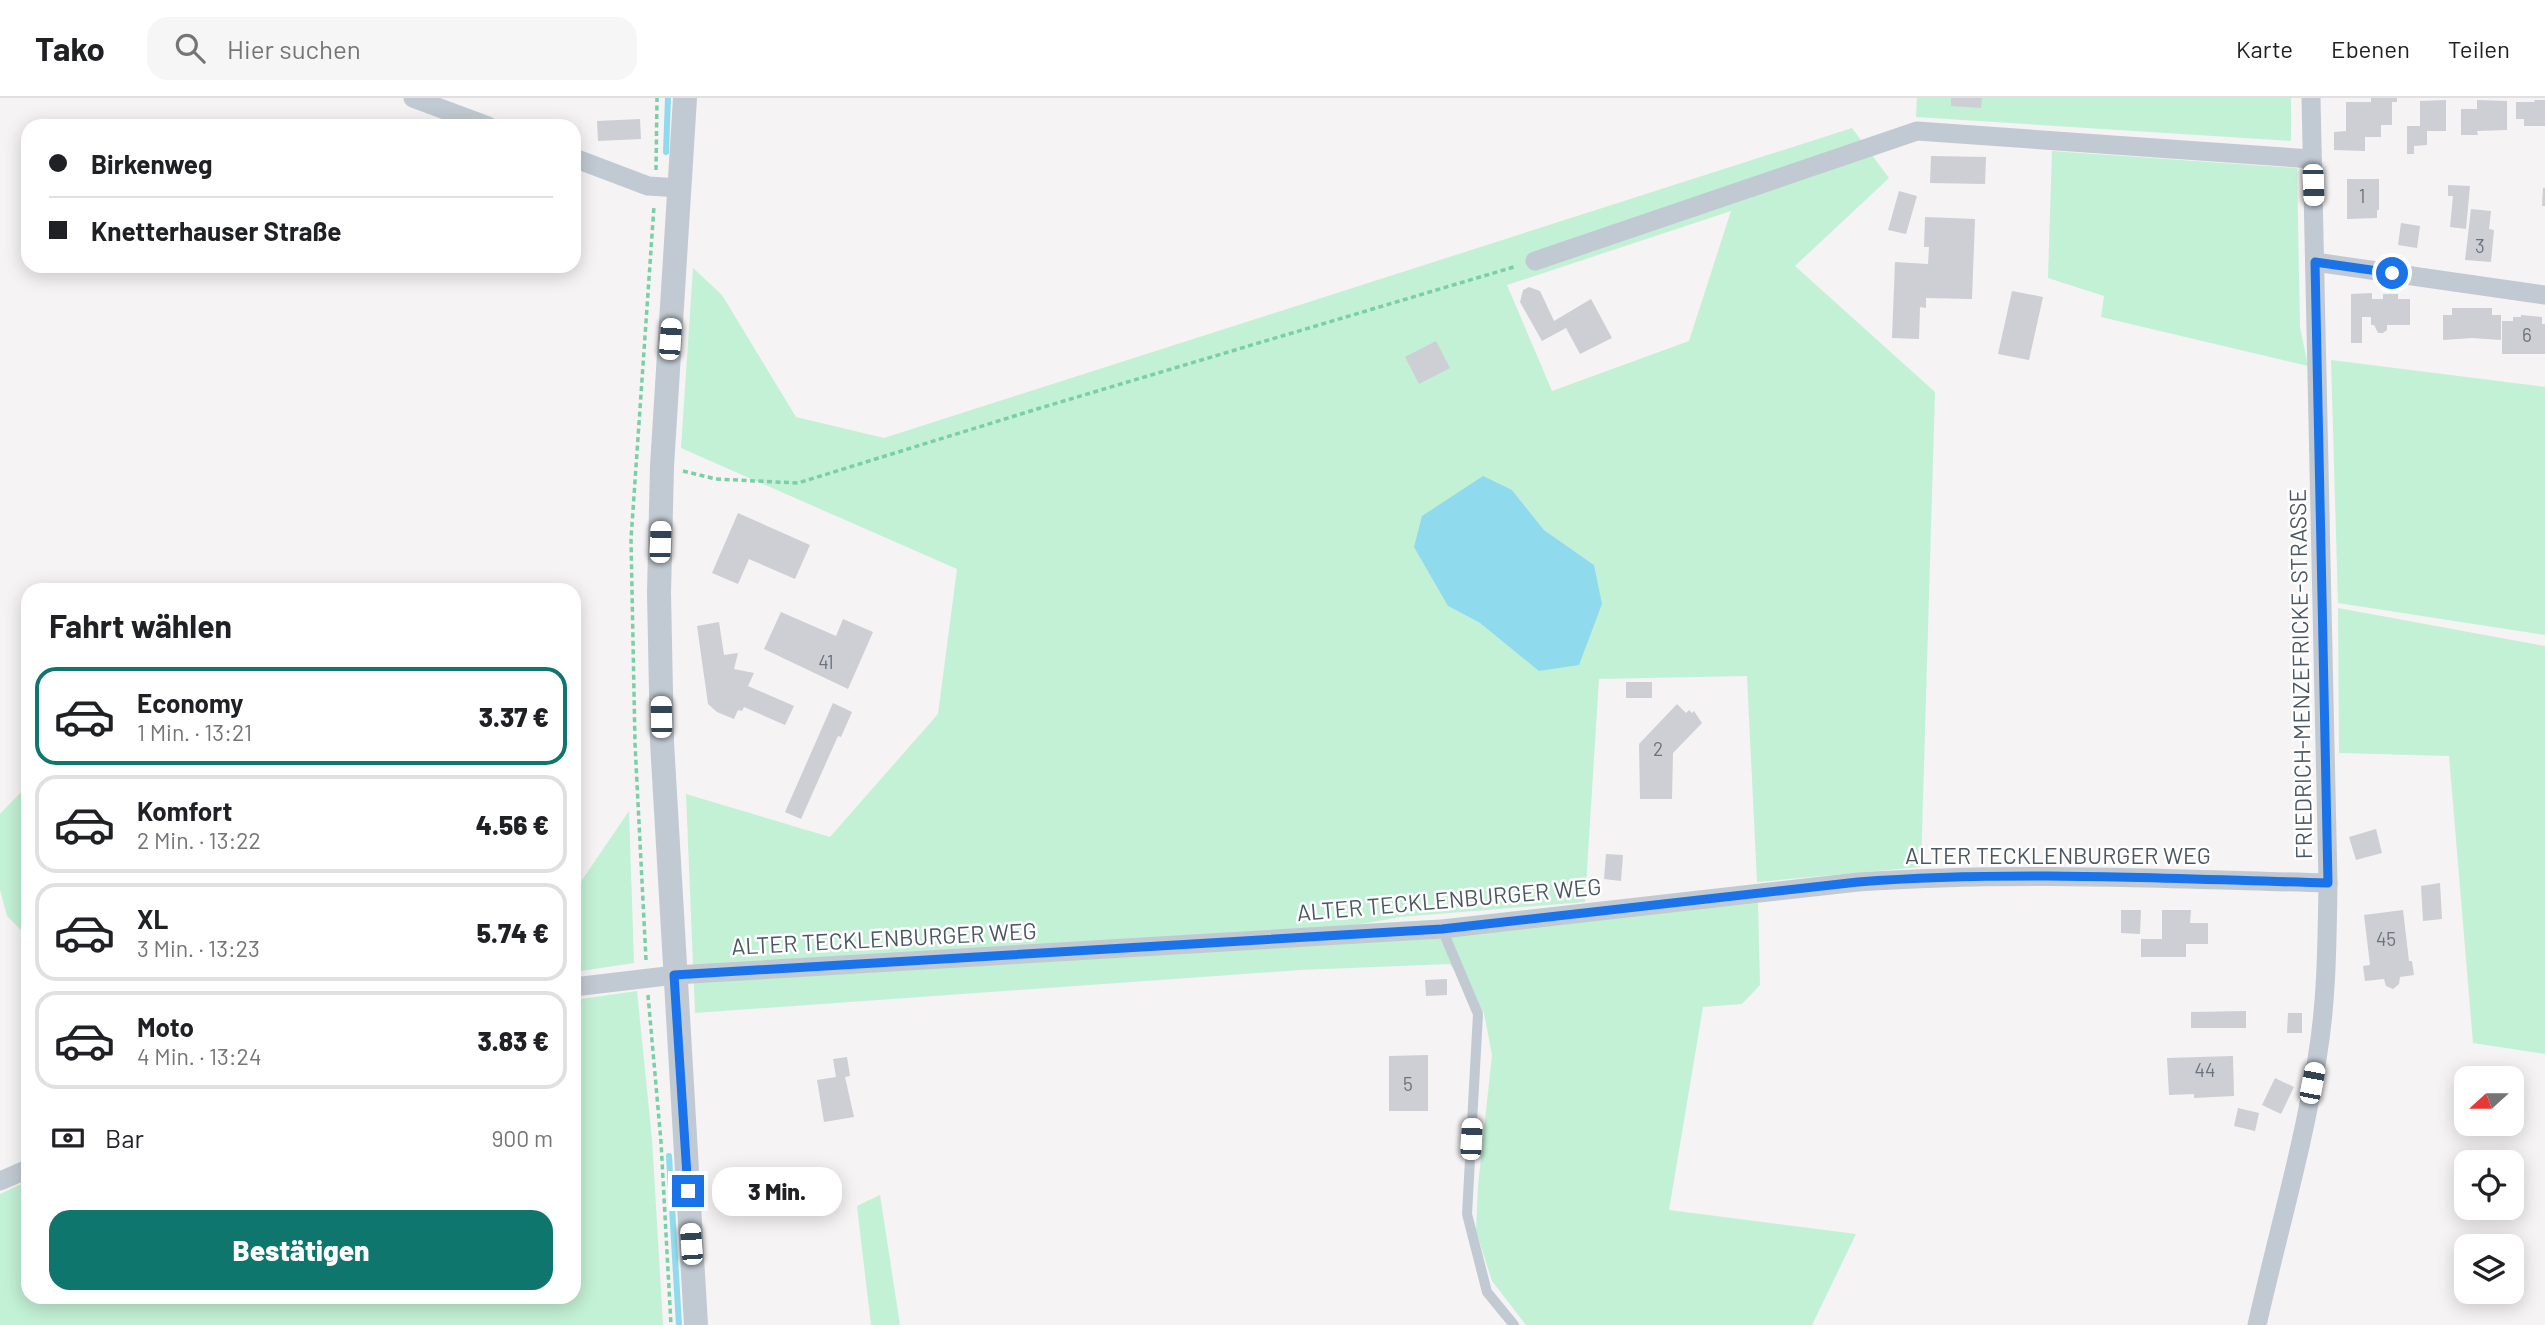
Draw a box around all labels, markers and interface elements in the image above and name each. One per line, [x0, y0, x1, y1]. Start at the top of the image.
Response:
search box [147, 17, 637, 80]
text: Tako [35, 28, 105, 68]
icon: search [171, 29, 209, 67]
text: Hier suchen [227, 33, 361, 64]
text: Karte [2236, 34, 2293, 63]
text: Ebenen [2331, 34, 2410, 63]
text: Teilen [2448, 34, 2510, 63]
text: Birkenweg [91, 148, 212, 179]
car [2302, 164, 2325, 206]
house number: 1 [2359, 184, 2365, 207]
text: Knetterhauser Straße [91, 215, 342, 246]
house number: 3 [2475, 234, 2485, 257]
route start [2376, 257, 2408, 289]
car [659, 317, 682, 361]
house number: 6 [2522, 323, 2532, 346]
street label: FRIEDRICH-MENZEFRICKE-STRASSE [2283, 488, 2317, 860]
car [649, 521, 672, 563]
text: Fahrt wählen [49, 606, 232, 644]
house number: 41 [818, 650, 834, 673]
icon: car [53, 685, 116, 748]
text: Economy [137, 687, 243, 718]
car [651, 696, 672, 738]
text: 3.37 € [479, 701, 549, 732]
text: 1 Min. · 13:21 [137, 718, 252, 746]
house number: 2 [1653, 737, 1663, 760]
icon: car [53, 793, 116, 856]
text: Komfort [137, 795, 232, 826]
text: 4.56 € [476, 809, 549, 840]
text: 2 Min. · 13:22 [137, 826, 261, 854]
street label: ALTER TECKLENBURGER WEG [1905, 841, 2211, 869]
street label: ALTER TECKLENBURGER WEG [1295, 872, 1603, 926]
icon: car [53, 901, 116, 964]
text: XL [137, 903, 168, 934]
street label: ALTER TECKLENBURGER WEG [731, 916, 1037, 960]
text: 5.74 € [477, 917, 549, 948]
house number: 45 [2376, 927, 2396, 950]
text: 3 Min. · 13:23 [137, 934, 260, 962]
icon: car [53, 1009, 116, 1072]
text: Moto [137, 1011, 194, 1042]
text: 3.83 € [478, 1025, 549, 1056]
text: 4 Min. · 13:24 [137, 1042, 262, 1070]
house number: 44 [2195, 1058, 2215, 1081]
car [2298, 1060, 2327, 1106]
north arrow [2454, 1066, 2524, 1136]
map controls [2454, 1066, 2524, 1304]
house number: 5 [1403, 1072, 1413, 1095]
car [1460, 1117, 1483, 1161]
icon: cash [49, 1119, 87, 1157]
text: Bar [105, 1122, 144, 1153]
text: 900 m [491, 1124, 553, 1152]
button: locate [2454, 1150, 2524, 1220]
callout: 3 Min. [712, 1166, 842, 1216]
route end [672, 1175, 704, 1207]
text: 3 Min. [748, 1177, 806, 1205]
button: Bestätigen [49, 1210, 553, 1290]
car [680, 1222, 703, 1266]
button: layers [2454, 1234, 2524, 1304]

